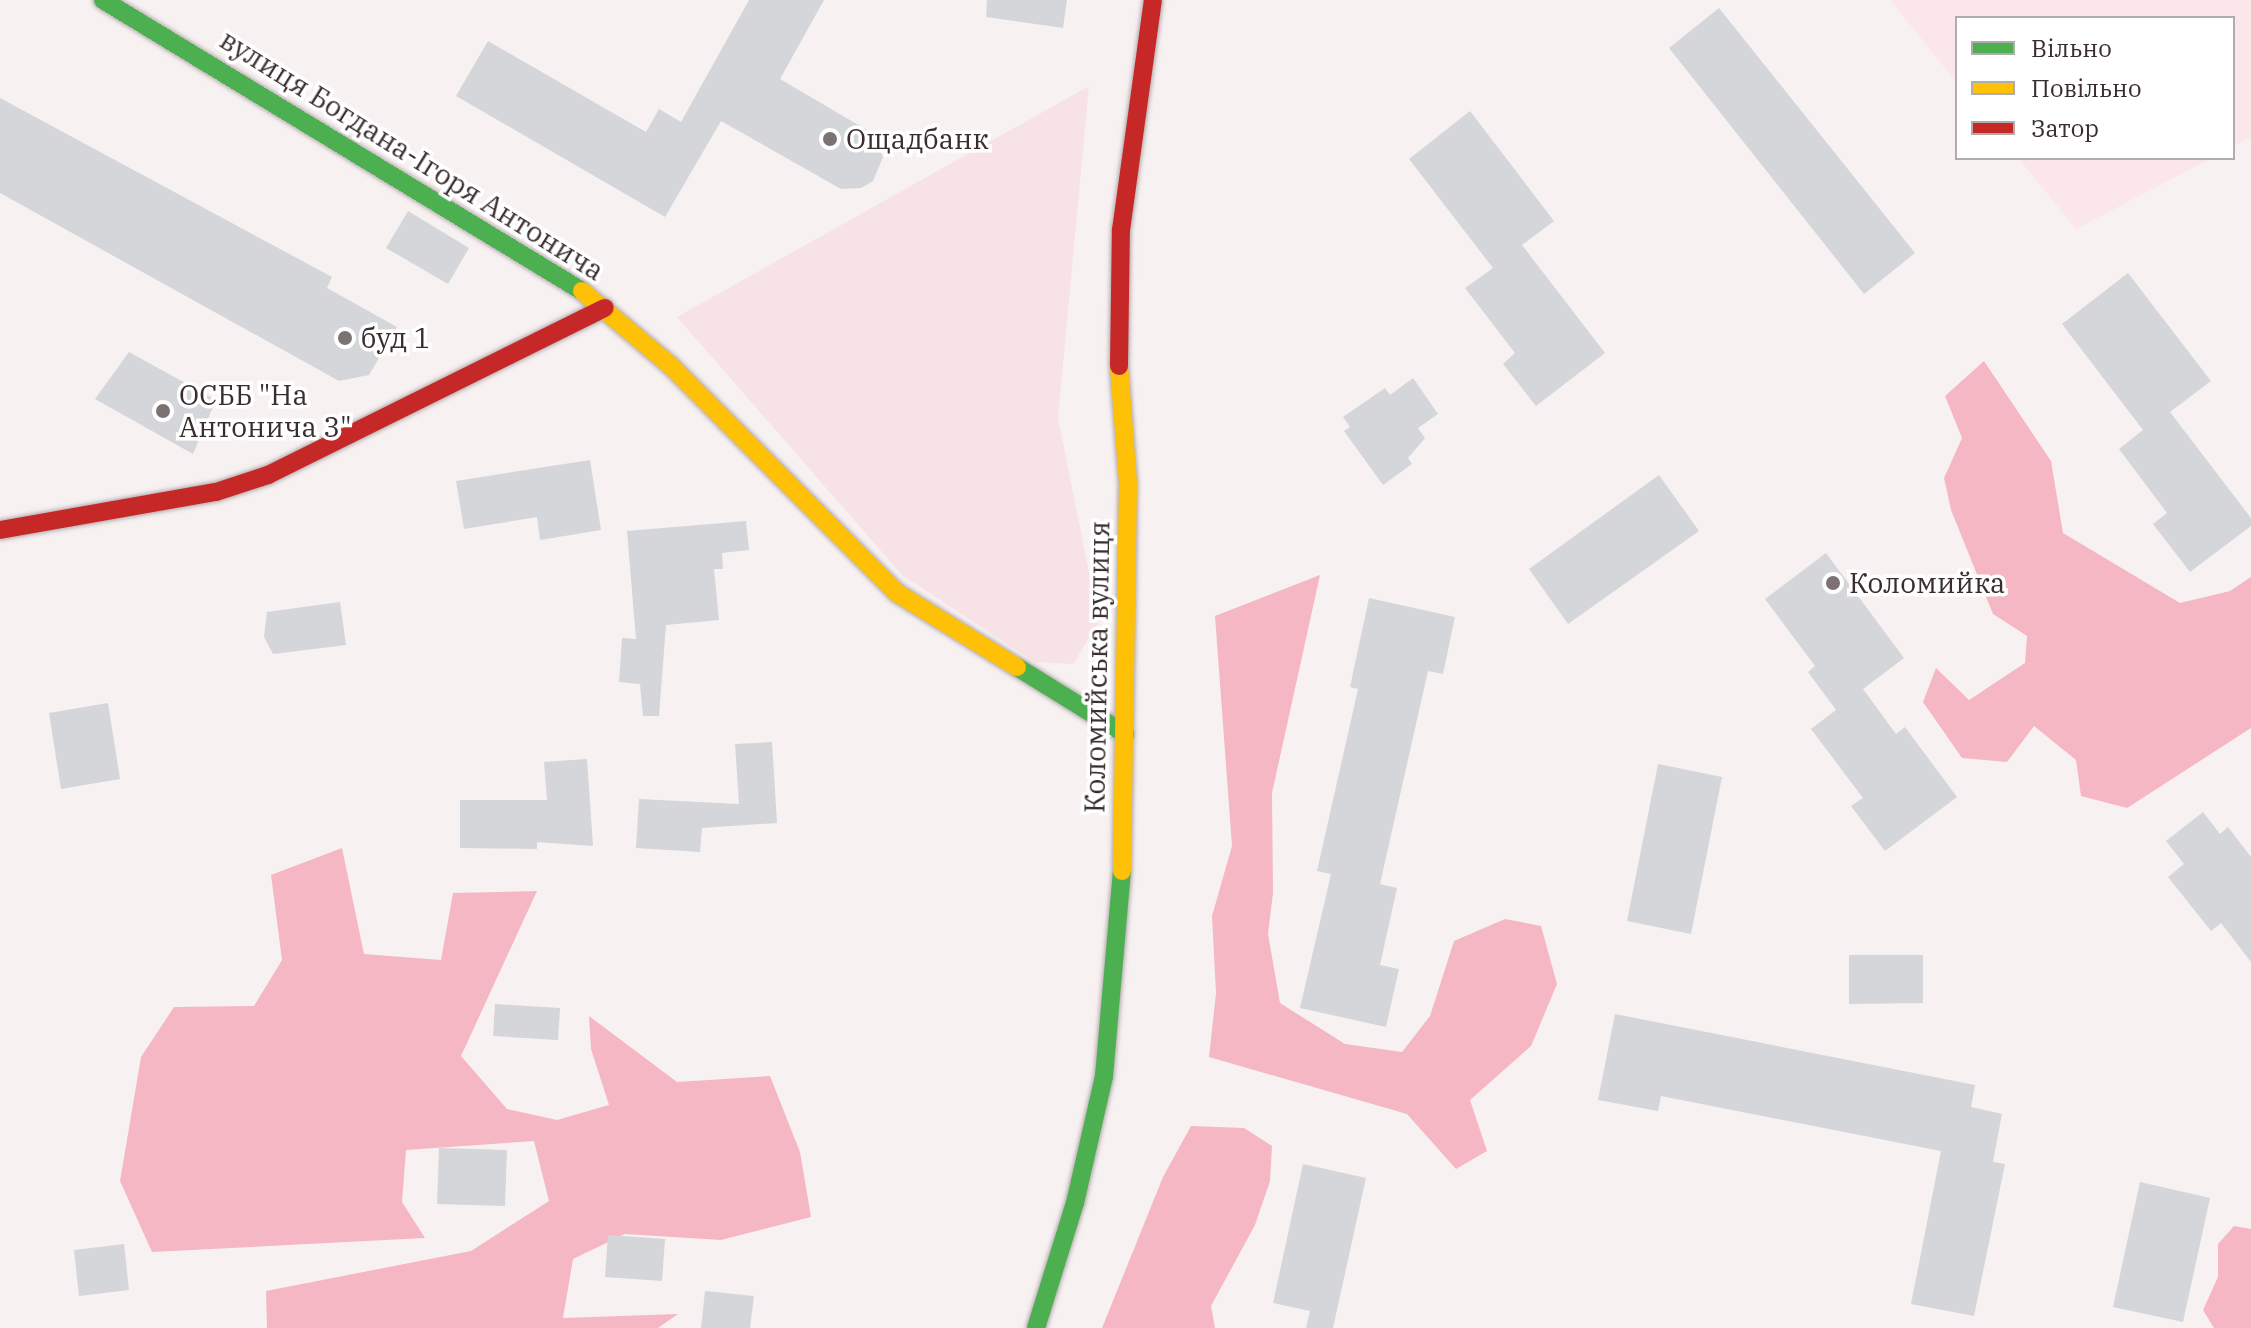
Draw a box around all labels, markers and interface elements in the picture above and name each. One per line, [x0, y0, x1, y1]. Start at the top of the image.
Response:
legend [1955, 16, 2235, 160]
street label: вулиця Богдана-Ігоря Антонича [214, 23, 610, 287]
text: Вільно [2031, 32, 2112, 64]
text: Повільно [2031, 72, 2141, 104]
text: Затор [2031, 112, 2099, 144]
place label: Ощадбанк [846, 122, 989, 156]
marker: Ощадбанк [821, 130, 839, 148]
place label: буд 1 [361, 321, 430, 355]
marker: буд 1 [336, 329, 354, 347]
place label: ОСББ "На Антонича 3" [179, 378, 352, 444]
marker: ОСББ "На Антонича 3" [154, 402, 172, 420]
street label: Коломийська вулиця [1078, 521, 1116, 813]
place label: Коломийка [1849, 566, 2005, 600]
marker: Коломийка [1824, 574, 1842, 592]

